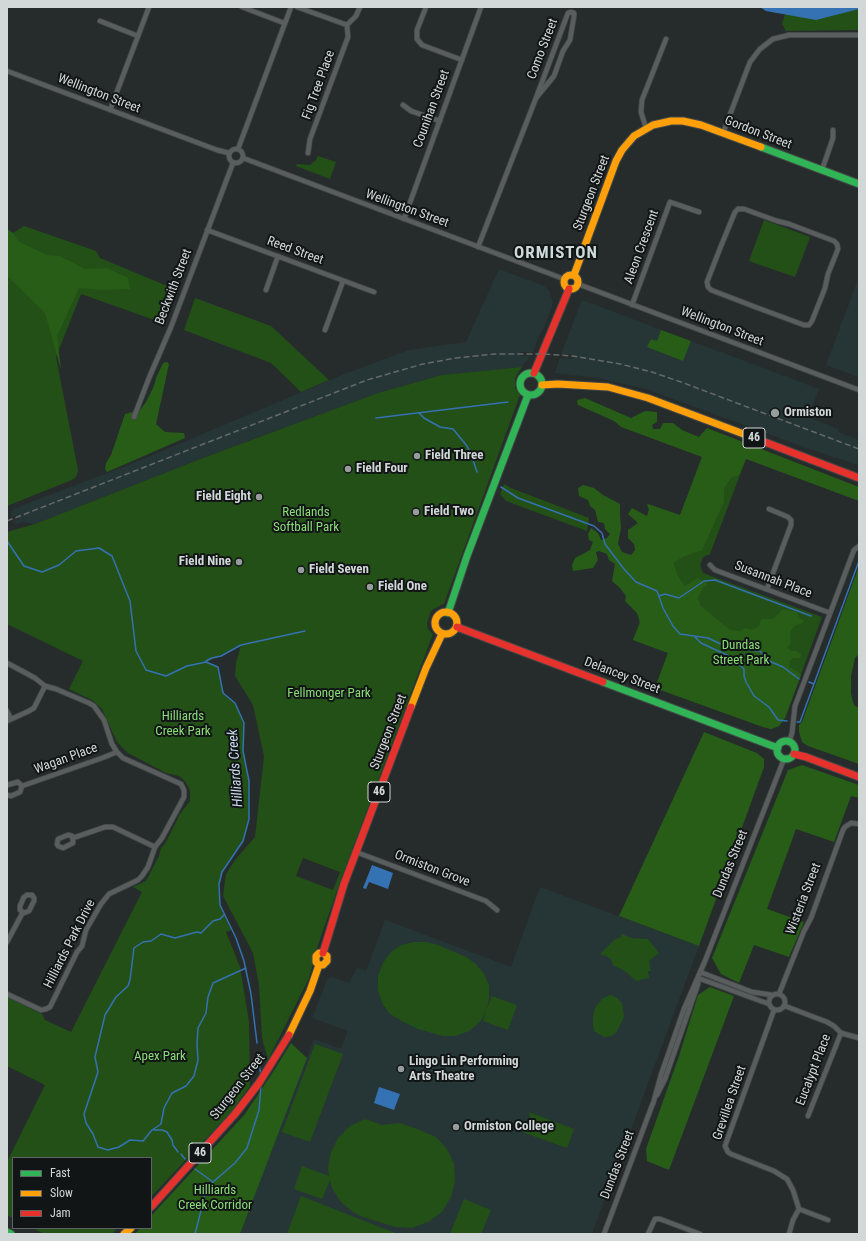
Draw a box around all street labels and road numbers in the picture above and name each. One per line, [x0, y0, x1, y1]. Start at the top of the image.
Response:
street label: Como Street [524, 16, 562, 82]
street label: Fig Tree Place [299, 48, 339, 122]
street label: Counihan Street [411, 68, 453, 150]
street label: Wellington Street [55, 71, 143, 117]
street label: Gordon Street [722, 113, 794, 153]
street label: Sturgeon Street [570, 153, 614, 233]
street label: Wellington Street [363, 187, 451, 231]
street label: Aleon Crescent [621, 208, 663, 286]
street label: Reed Street [265, 234, 325, 268]
street label: Beckwith Street [152, 247, 196, 327]
street label: Wellington Street [678, 304, 766, 350]
road number: 46 [743, 428, 765, 448]
street label: Susannah Place [732, 558, 814, 602]
street label: Delancey Street [582, 654, 662, 698]
street label: Sturgeon Street [367, 692, 411, 772]
street label: Wagan Place [32, 740, 100, 778]
road number: 46 [368, 782, 390, 802]
street label: Dundas Street [710, 828, 752, 900]
street label: Ormiston Grove [392, 847, 472, 891]
street label: Wisteria Street [783, 861, 825, 937]
street label: Hilliards Park Drive [41, 897, 99, 991]
street label: Eucalypt Place [793, 1032, 835, 1108]
street label: Sturgeon Street [207, 1051, 269, 1123]
street label: Grevillea Street [710, 1064, 750, 1142]
street label: Dundas Street [598, 1129, 638, 1201]
road number: 46 [189, 1143, 211, 1163]

